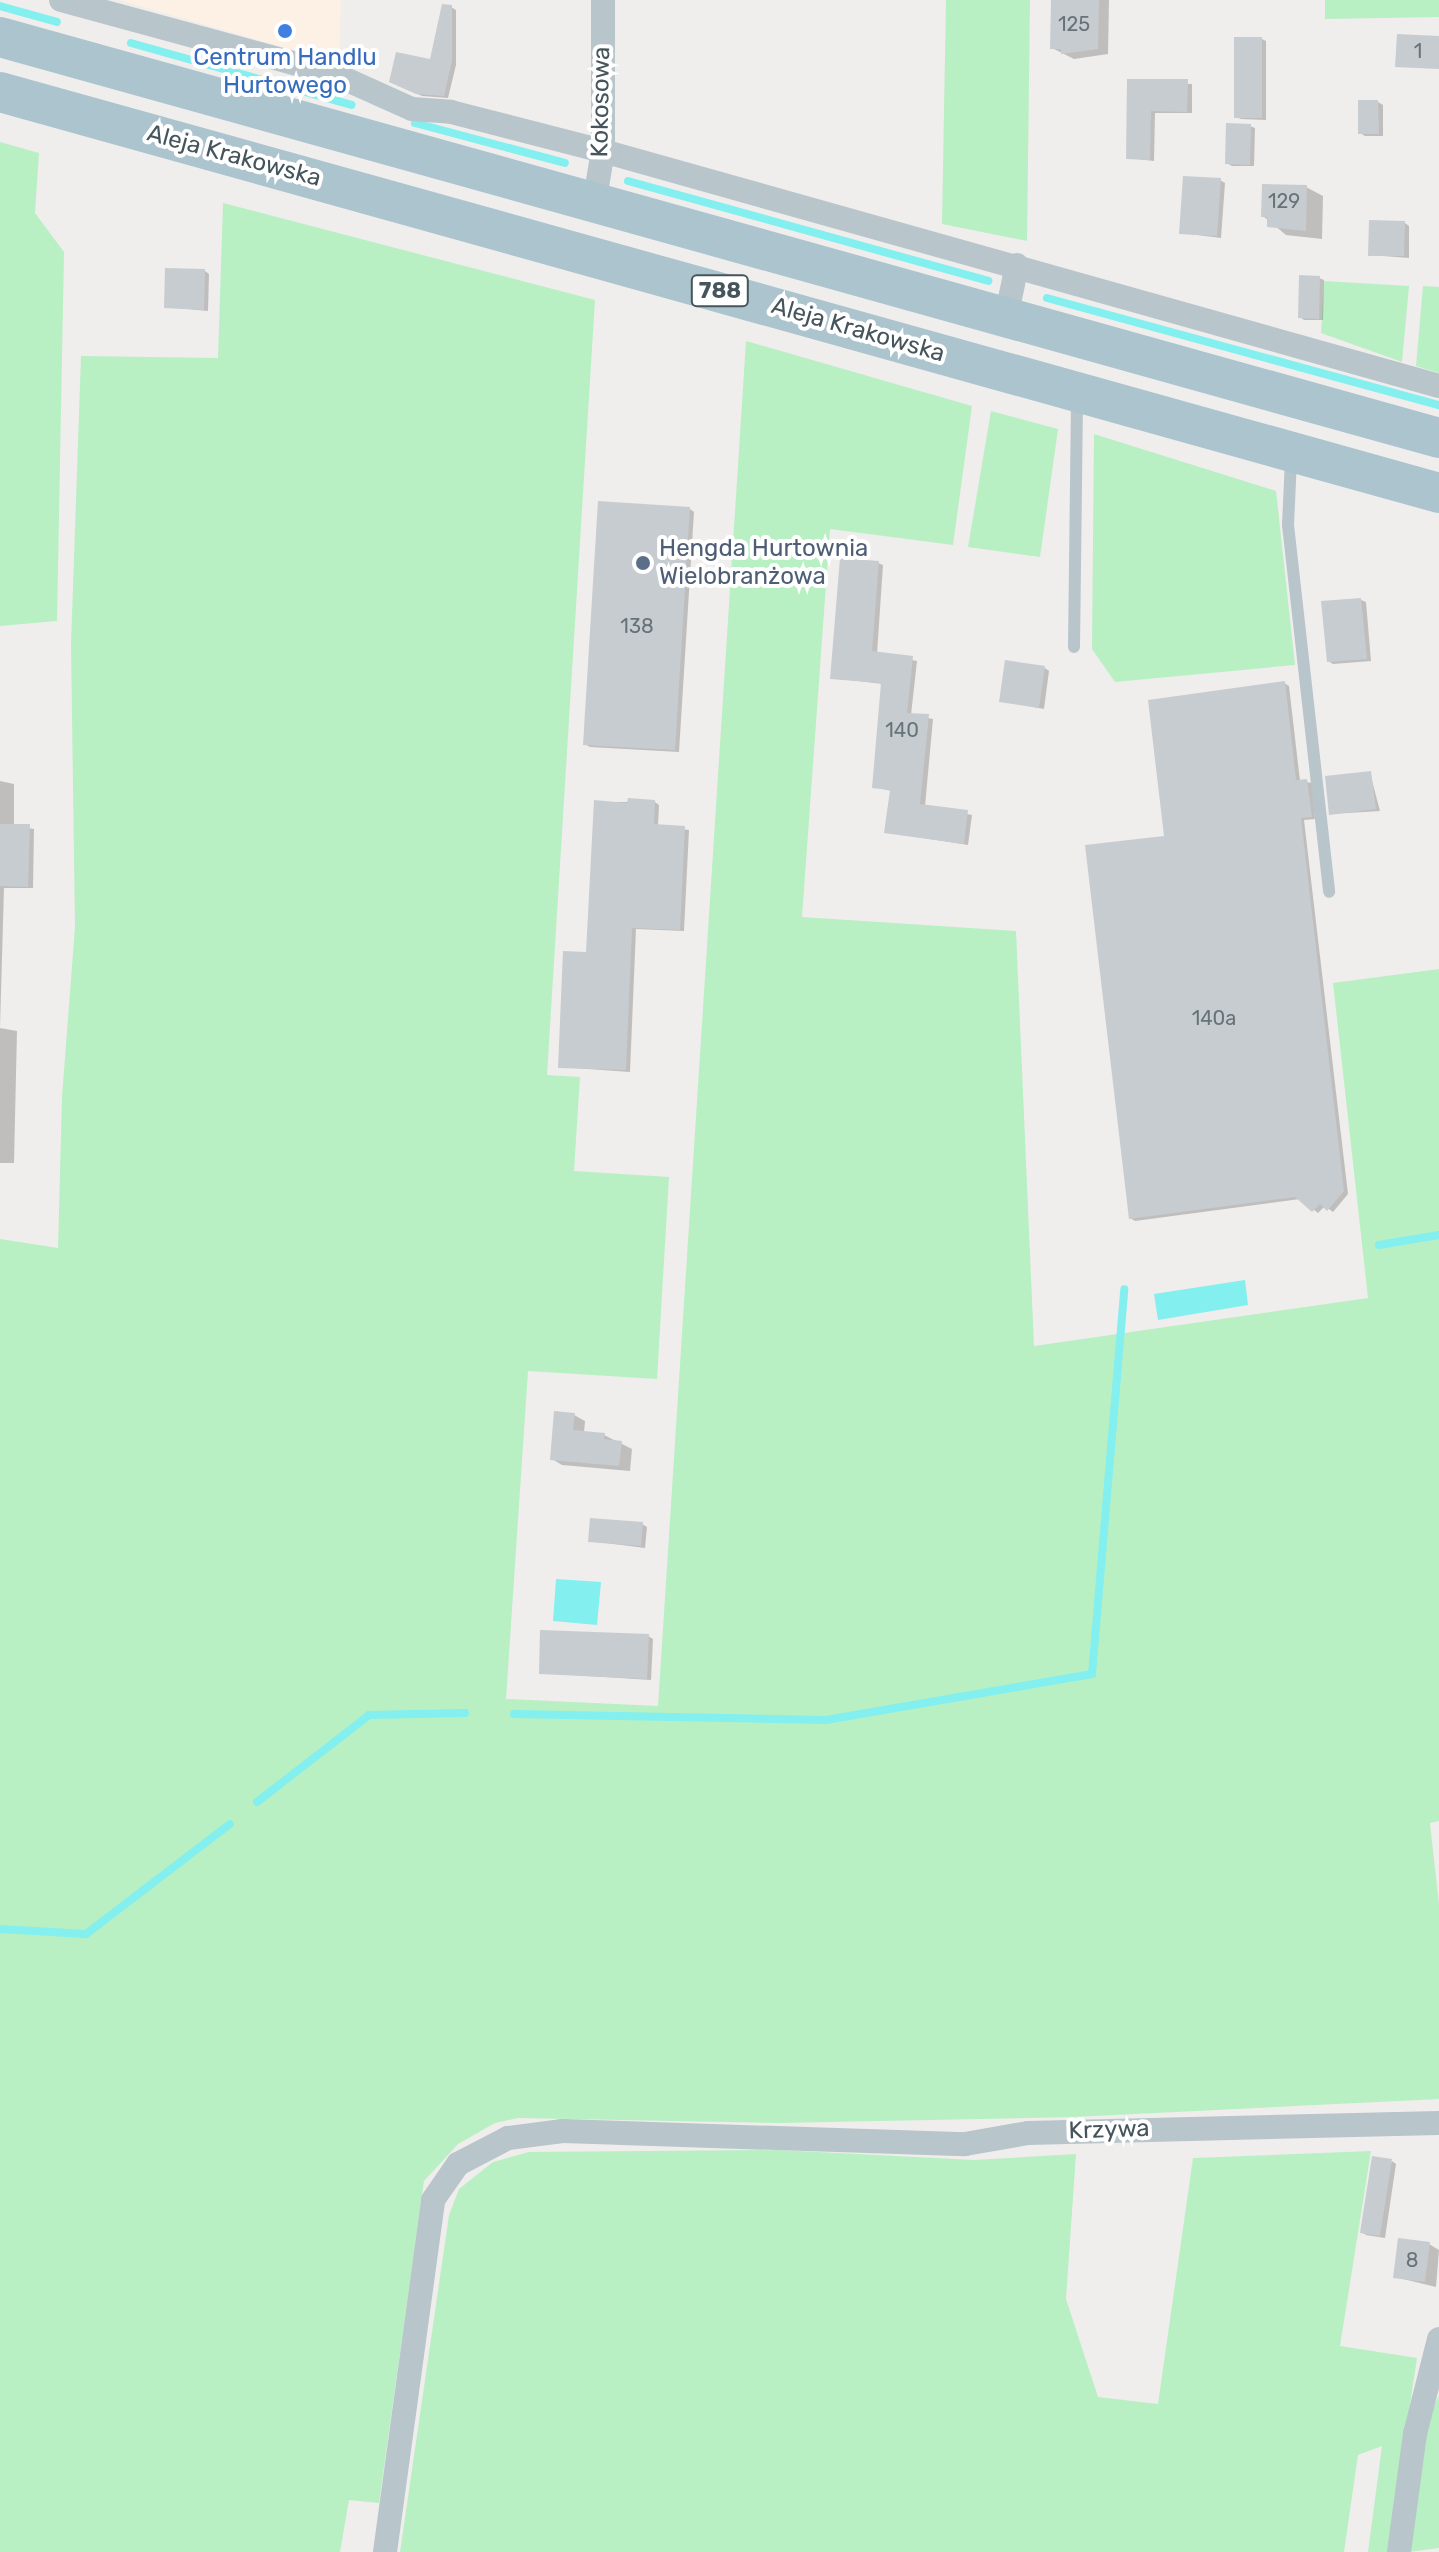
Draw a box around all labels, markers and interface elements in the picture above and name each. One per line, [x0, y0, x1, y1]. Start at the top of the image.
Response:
house number: 125 [1058, 12, 1090, 36]
marker: Centrum Handlu Hurtowego [276, 22, 294, 40]
house number: 1 [1414, 39, 1422, 63]
place label: Centrum Handlu Hurtowego [193, 44, 377, 100]
street label: Kokosowa [586, 46, 616, 158]
street label: Aleja Krakowska [144, 119, 324, 193]
house number: 129 [1268, 189, 1300, 213]
road number: 788 [690, 273, 750, 309]
street label: Aleja Krakowska [768, 291, 948, 369]
place label: Hengda Hurtownia Wielobranżowa [659, 535, 868, 591]
marker: Hengda Hurtownia Wielobranżowa [634, 554, 652, 572]
house number: 138 [620, 614, 654, 638]
house number: 140 [885, 718, 919, 742]
house number: 140a [1192, 1006, 1236, 1030]
street label: Krzywa [1068, 2114, 1150, 2146]
house number: 8 [1406, 2248, 1418, 2272]

